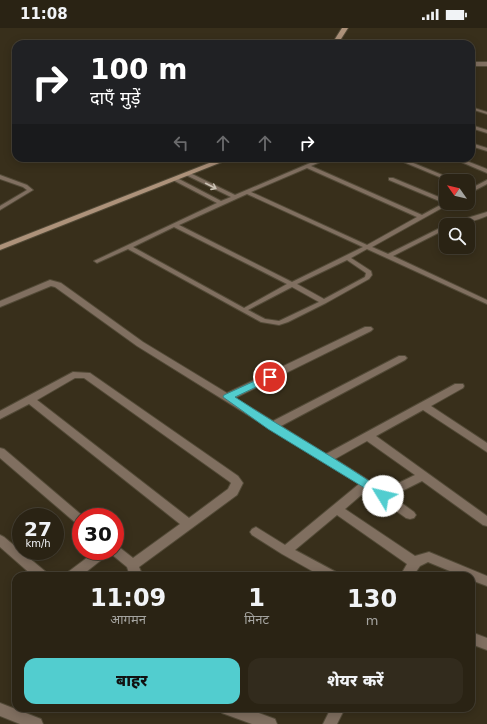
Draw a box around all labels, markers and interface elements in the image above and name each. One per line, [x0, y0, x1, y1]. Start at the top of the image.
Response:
text: 11:08 [20, 5, 68, 23]
text: 100 m [90, 53, 187, 86]
icon: right [24, 56, 76, 108]
text: दाएँ मुड़ें [90, 87, 140, 108]
icon: left [170, 132, 192, 154]
icon: ahead [212, 132, 234, 154]
icon: ahead [254, 132, 276, 154]
icon: right [296, 132, 318, 154]
north arrow [439, 174, 475, 210]
map controls [439, 174, 475, 254]
one-way arrow [205, 183, 217, 190]
button: search [439, 218, 475, 254]
pin [253, 360, 287, 394]
icon: arrive [259, 366, 281, 388]
position arrow [362, 475, 404, 517]
speed limit sign: 30 [72, 508, 124, 560]
text: 27 [24, 517, 52, 541]
text: km/h [25, 538, 51, 549]
text: 11:09 [90, 584, 166, 612]
text: 1 [248, 584, 265, 612]
text: 130 [347, 585, 397, 613]
text: आगमन [110, 612, 146, 627]
text: मिनट [244, 612, 269, 627]
text: m [366, 613, 378, 628]
button: बाहर [24, 658, 240, 704]
button: शेयर करें [248, 658, 463, 704]

